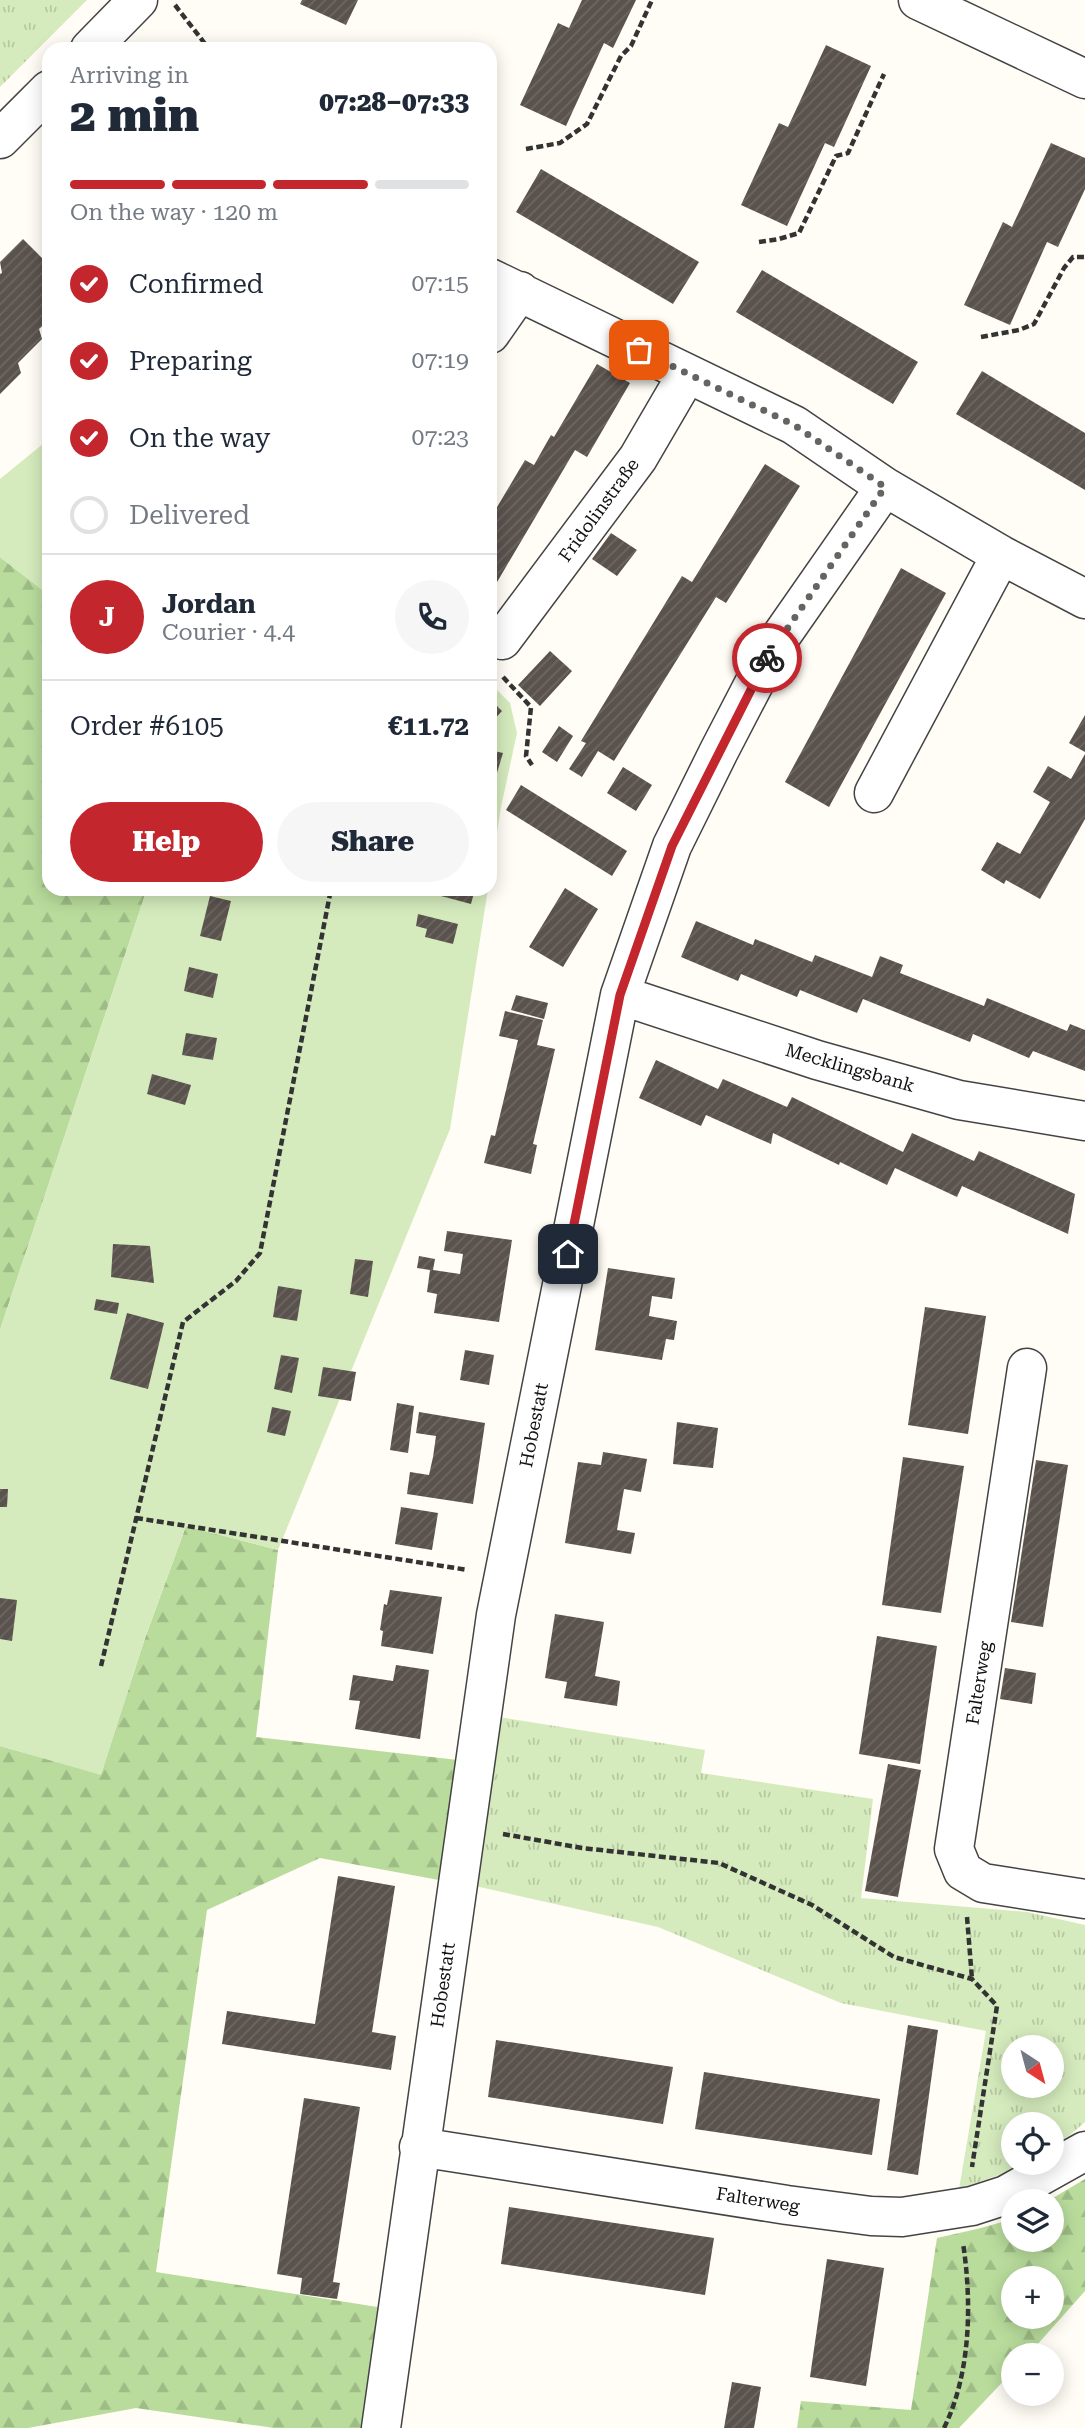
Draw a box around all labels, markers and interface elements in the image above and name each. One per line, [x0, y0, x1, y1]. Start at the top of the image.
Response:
text: Arriving in [70, 62, 189, 89]
text: 07:28–07:33 [319, 87, 469, 117]
text: 2 min [70, 88, 199, 142]
text: On the way · 120 m [70, 199, 278, 226]
icon: check [70, 265, 108, 303]
text: Confirmed [129, 269, 264, 299]
text: 07:15 [412, 270, 469, 297]
pin [609, 320, 669, 380]
icon: bag [620, 331, 658, 369]
icon: check [70, 342, 108, 380]
text: Preparing [129, 346, 252, 376]
text: 07:19 [412, 347, 469, 374]
icon: check [70, 419, 108, 457]
text: On the way [129, 423, 270, 453]
text: 07:23 [412, 424, 469, 451]
street label: Fridolinstraße [554, 454, 643, 565]
text: Delivered [129, 500, 250, 530]
button: phone [395, 580, 469, 654]
text: Jordan [162, 589, 256, 619]
text: J [99, 602, 115, 632]
text: Courier · 4.4 [162, 619, 295, 646]
courier [732, 623, 802, 693]
icon: bike [748, 639, 786, 677]
text: Order #6105 [70, 711, 224, 741]
text: €11.72 [388, 711, 469, 741]
button: Help [70, 802, 263, 882]
button: Share [277, 802, 469, 882]
street label: Mecklingsbank [783, 1039, 917, 1096]
pin [538, 1224, 598, 1284]
icon: home [549, 1235, 587, 1273]
street label: Hobestatt [515, 1381, 552, 1469]
street label: Falterweg [962, 1639, 996, 1726]
street label: Hobestatt [426, 1941, 459, 2029]
north arrow [1001, 2035, 1064, 2098]
map controls [1001, 2035, 1064, 2406]
button: locate [1001, 2112, 1064, 2175]
street label: Falterweg [715, 2183, 802, 2217]
button: layers [1001, 2189, 1064, 2252]
button: + [1001, 2266, 1064, 2329]
button: − [1001, 2343, 1064, 2406]

